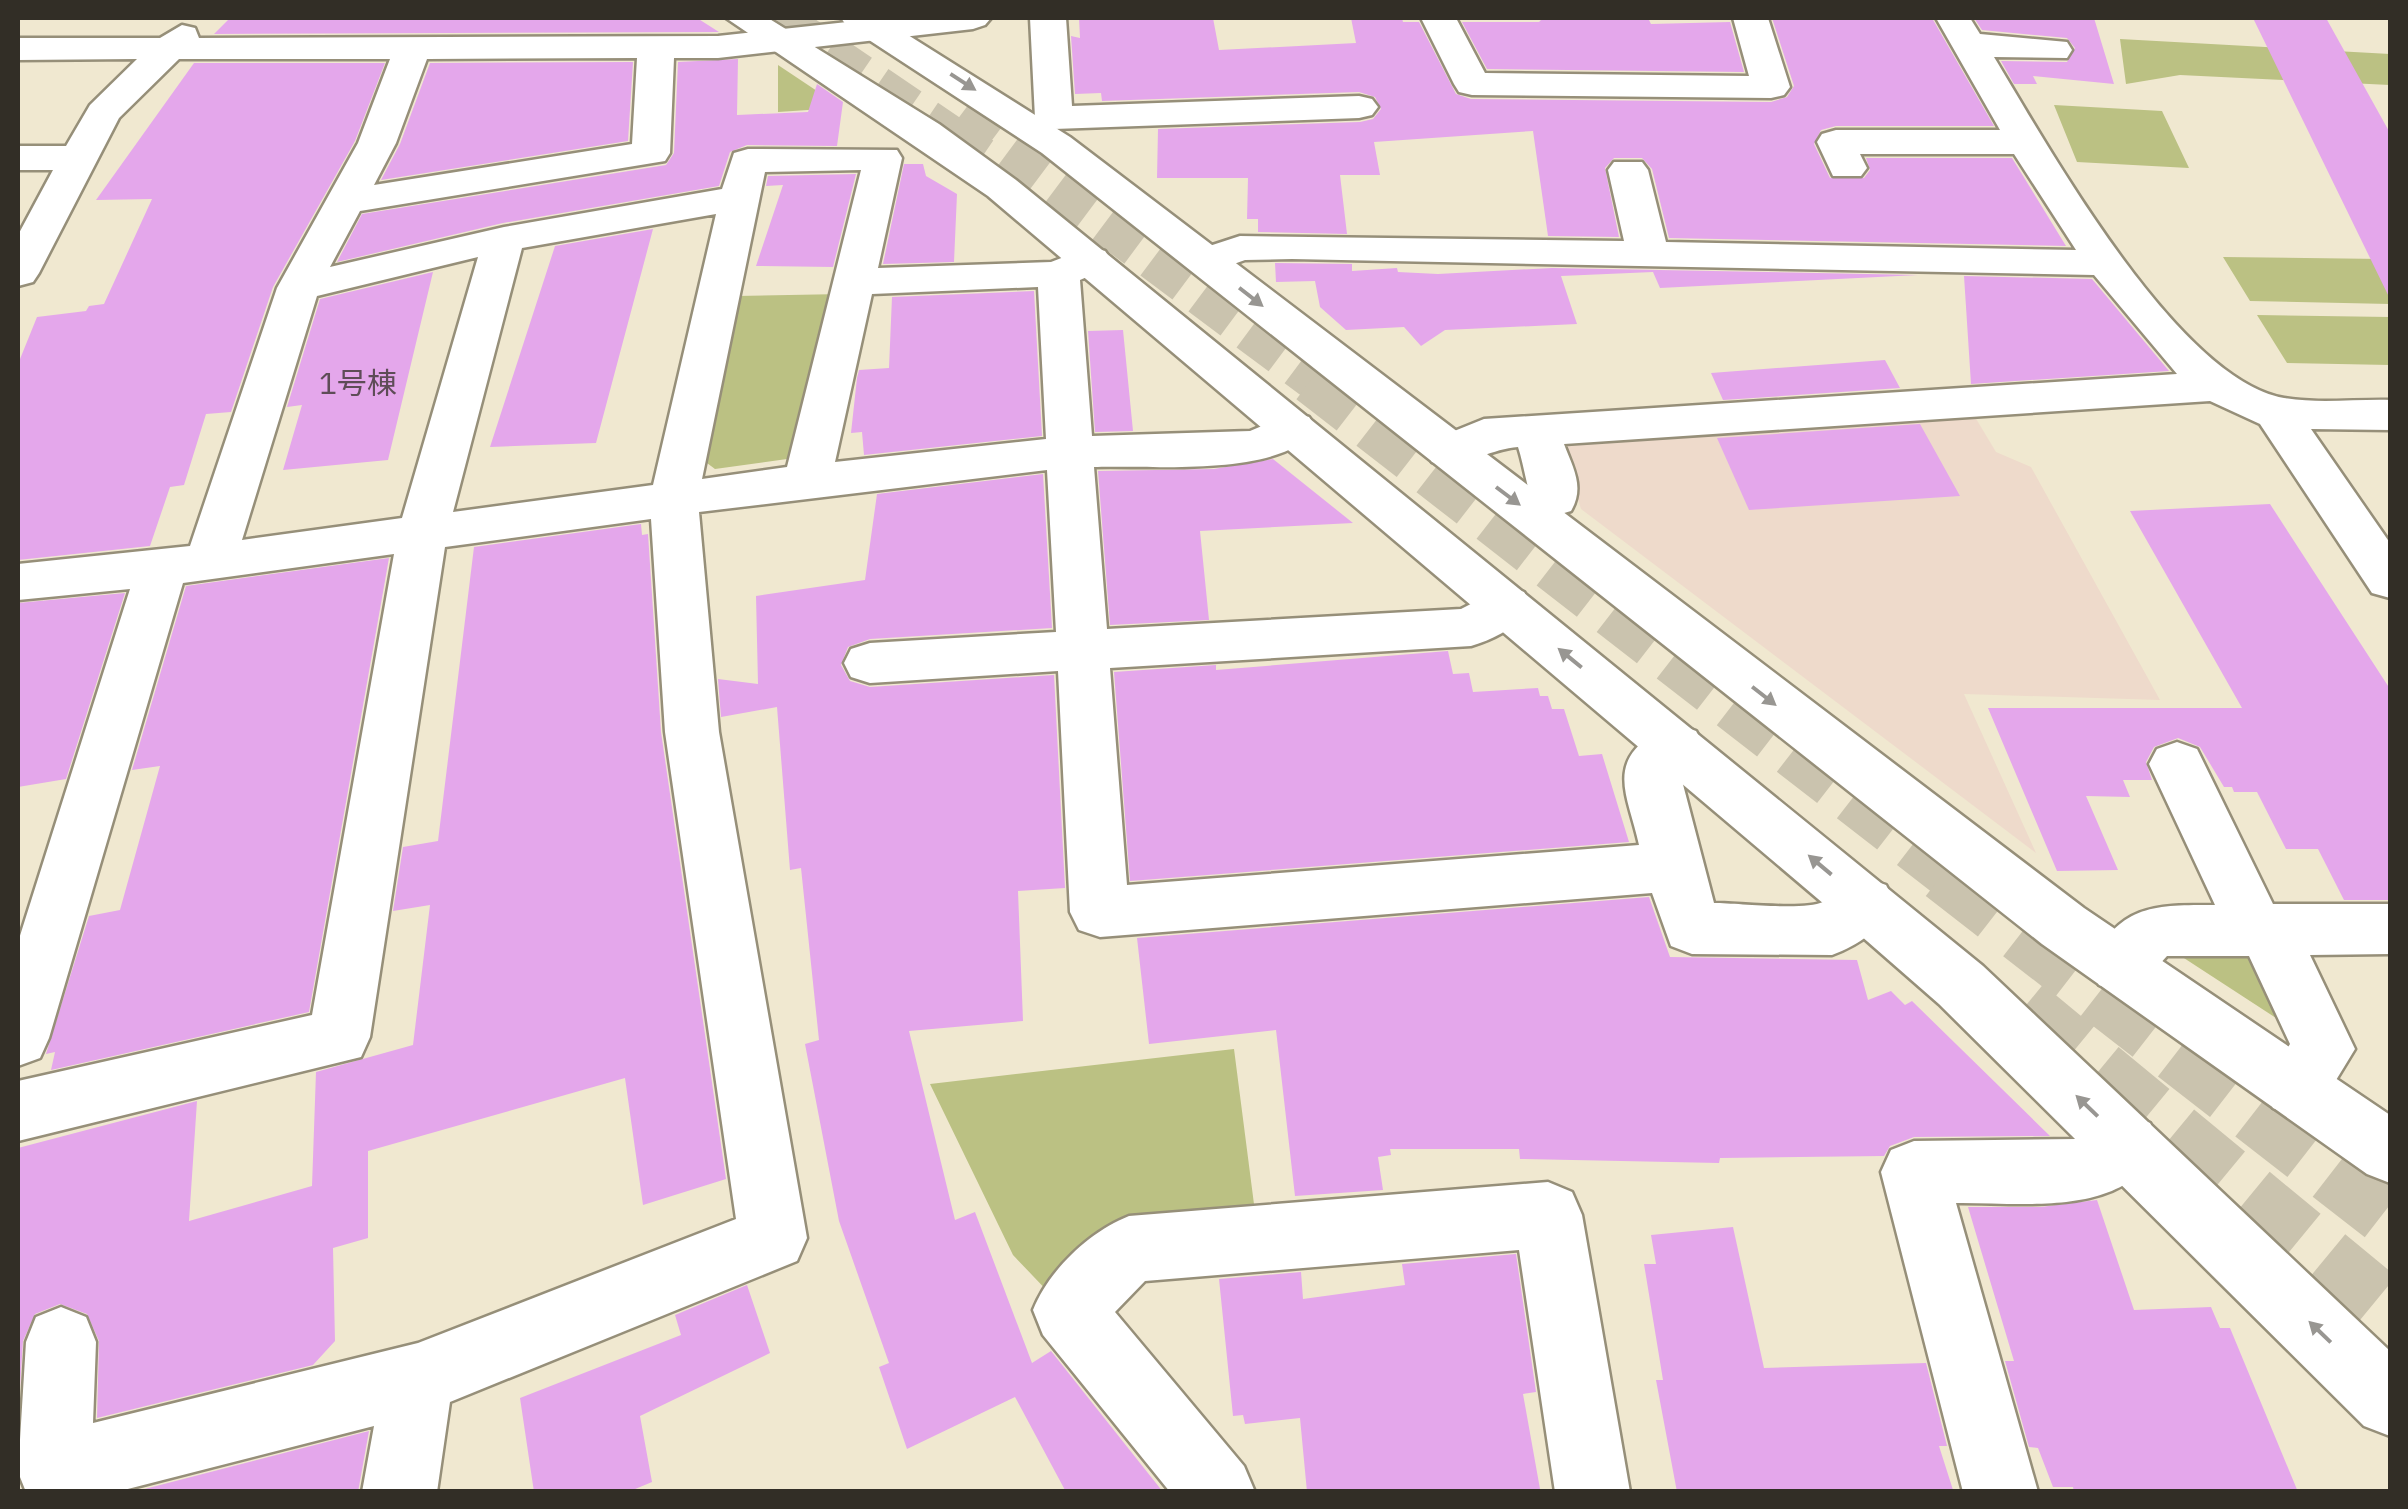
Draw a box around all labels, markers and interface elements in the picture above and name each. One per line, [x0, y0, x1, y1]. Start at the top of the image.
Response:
one-way arrow [949, 72, 977, 90]
one-way arrow [1238, 286, 1264, 307]
house number: 1号棟 [319, 363, 397, 402]
one-way arrow [1495, 486, 1521, 506]
one-way arrow [1557, 647, 1582, 669]
one-way arrow [1751, 686, 1777, 706]
one-way arrow [1807, 855, 1832, 876]
one-way arrow [2075, 1095, 2099, 1118]
one-way arrow [2309, 1321, 2333, 1344]

